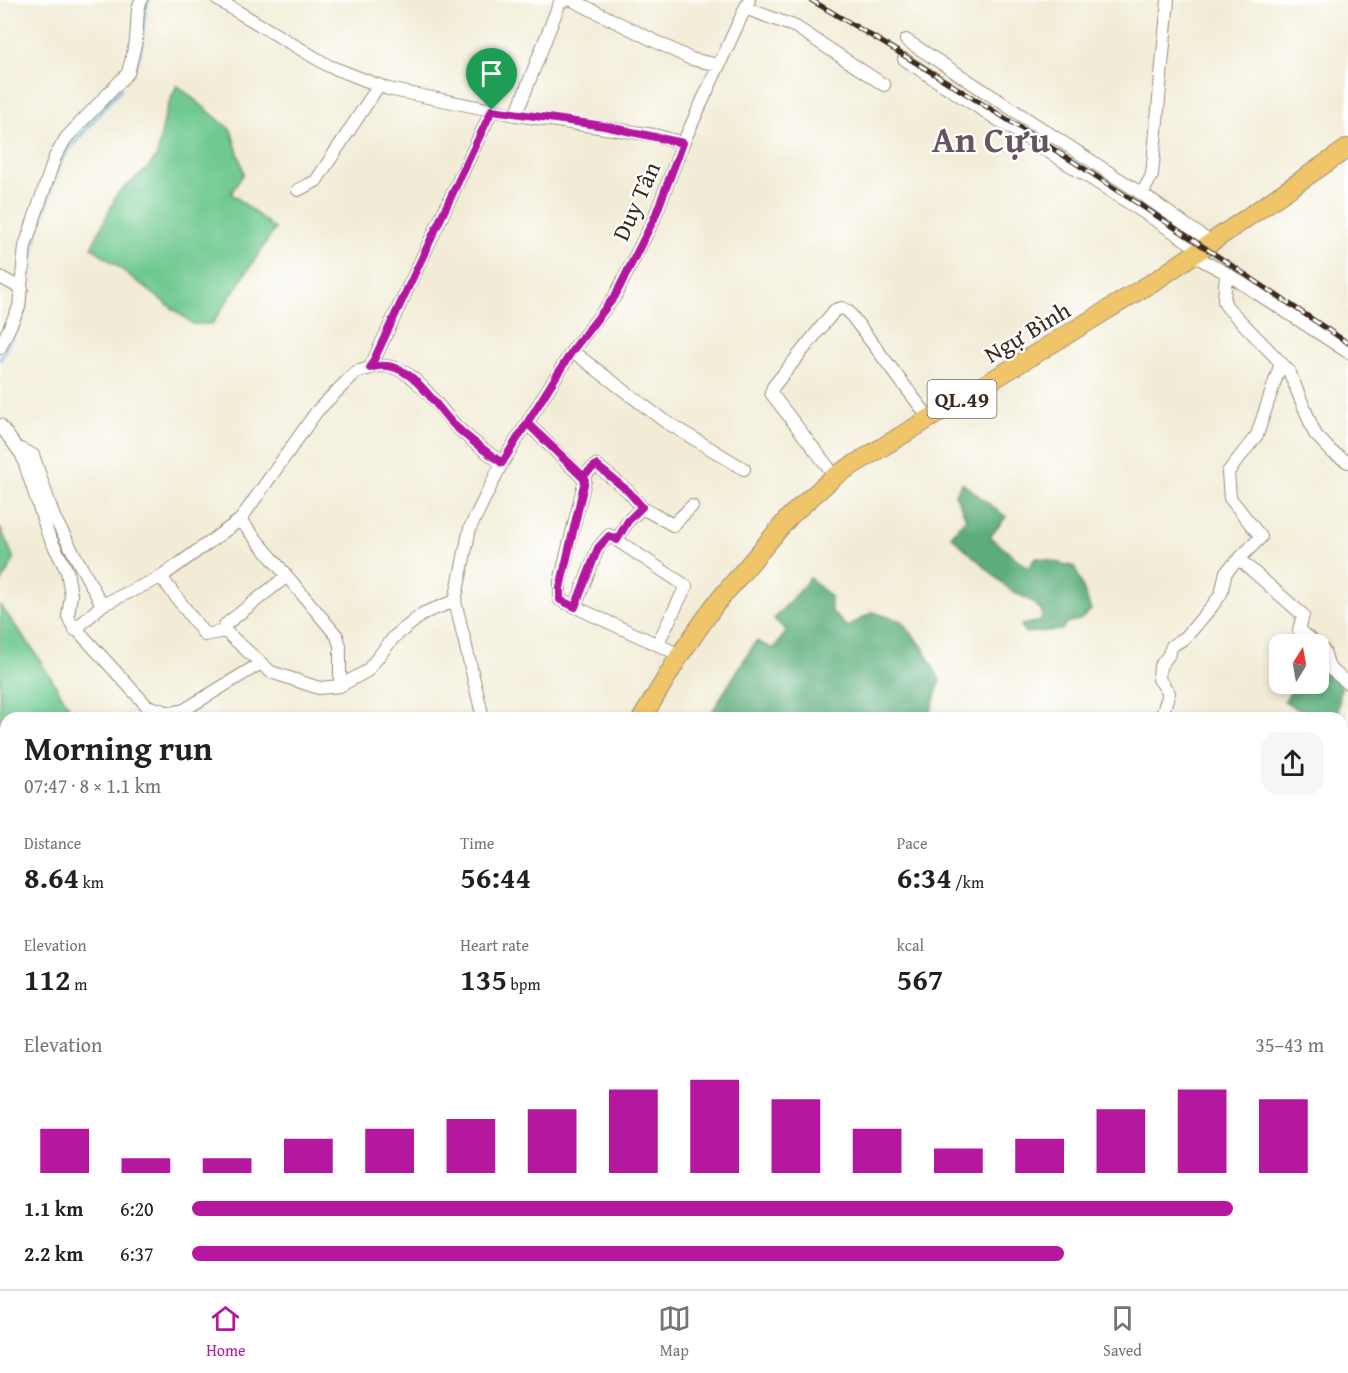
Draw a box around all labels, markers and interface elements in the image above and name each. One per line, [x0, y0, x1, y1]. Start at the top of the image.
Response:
pin [466, 48, 517, 110]
icon: arrive [475, 57, 508, 90]
district label: An Cựu [932, 112, 1051, 165]
street label: Duy Tân [603, 155, 669, 246]
street label: Ngự Bình [977, 292, 1077, 372]
road number: QL.49 [928, 380, 996, 418]
north arrow [1269, 634, 1329, 694]
map controls [1269, 634, 1329, 694]
text: Morning run [24, 724, 213, 772]
button: share [1261, 732, 1324, 795]
text: 07:47 · 8 × 1.1 km [24, 771, 161, 800]
text: Distance [24, 831, 81, 855]
text: Time [460, 831, 494, 855]
text: Pace [897, 831, 927, 855]
text: 8.64 [24, 855, 79, 899]
text: 56:44 [460, 855, 531, 899]
text: 6:34 [897, 855, 952, 899]
text: km [79, 870, 104, 894]
text: /km [952, 870, 984, 894]
text: Elevation [24, 933, 87, 957]
text: Heart rate [460, 933, 529, 957]
text: kcal [897, 933, 924, 957]
text: 112 [24, 957, 71, 1001]
text: 135 [460, 957, 507, 1001]
text: 567 [897, 957, 943, 1001]
text: m [71, 972, 87, 996]
text: bpm [507, 972, 540, 996]
text: Elevation [24, 1030, 102, 1059]
text: 35–43 m [1255, 1030, 1324, 1059]
text: 1.1 km [24, 1194, 83, 1223]
text: 6:20 [120, 1194, 154, 1223]
text: 2.2 km [24, 1239, 83, 1268]
text: 6:37 [120, 1239, 154, 1268]
tab: Home [206, 1302, 246, 1362]
tab: Map [658, 1302, 691, 1362]
tab: Saved [1103, 1302, 1142, 1362]

